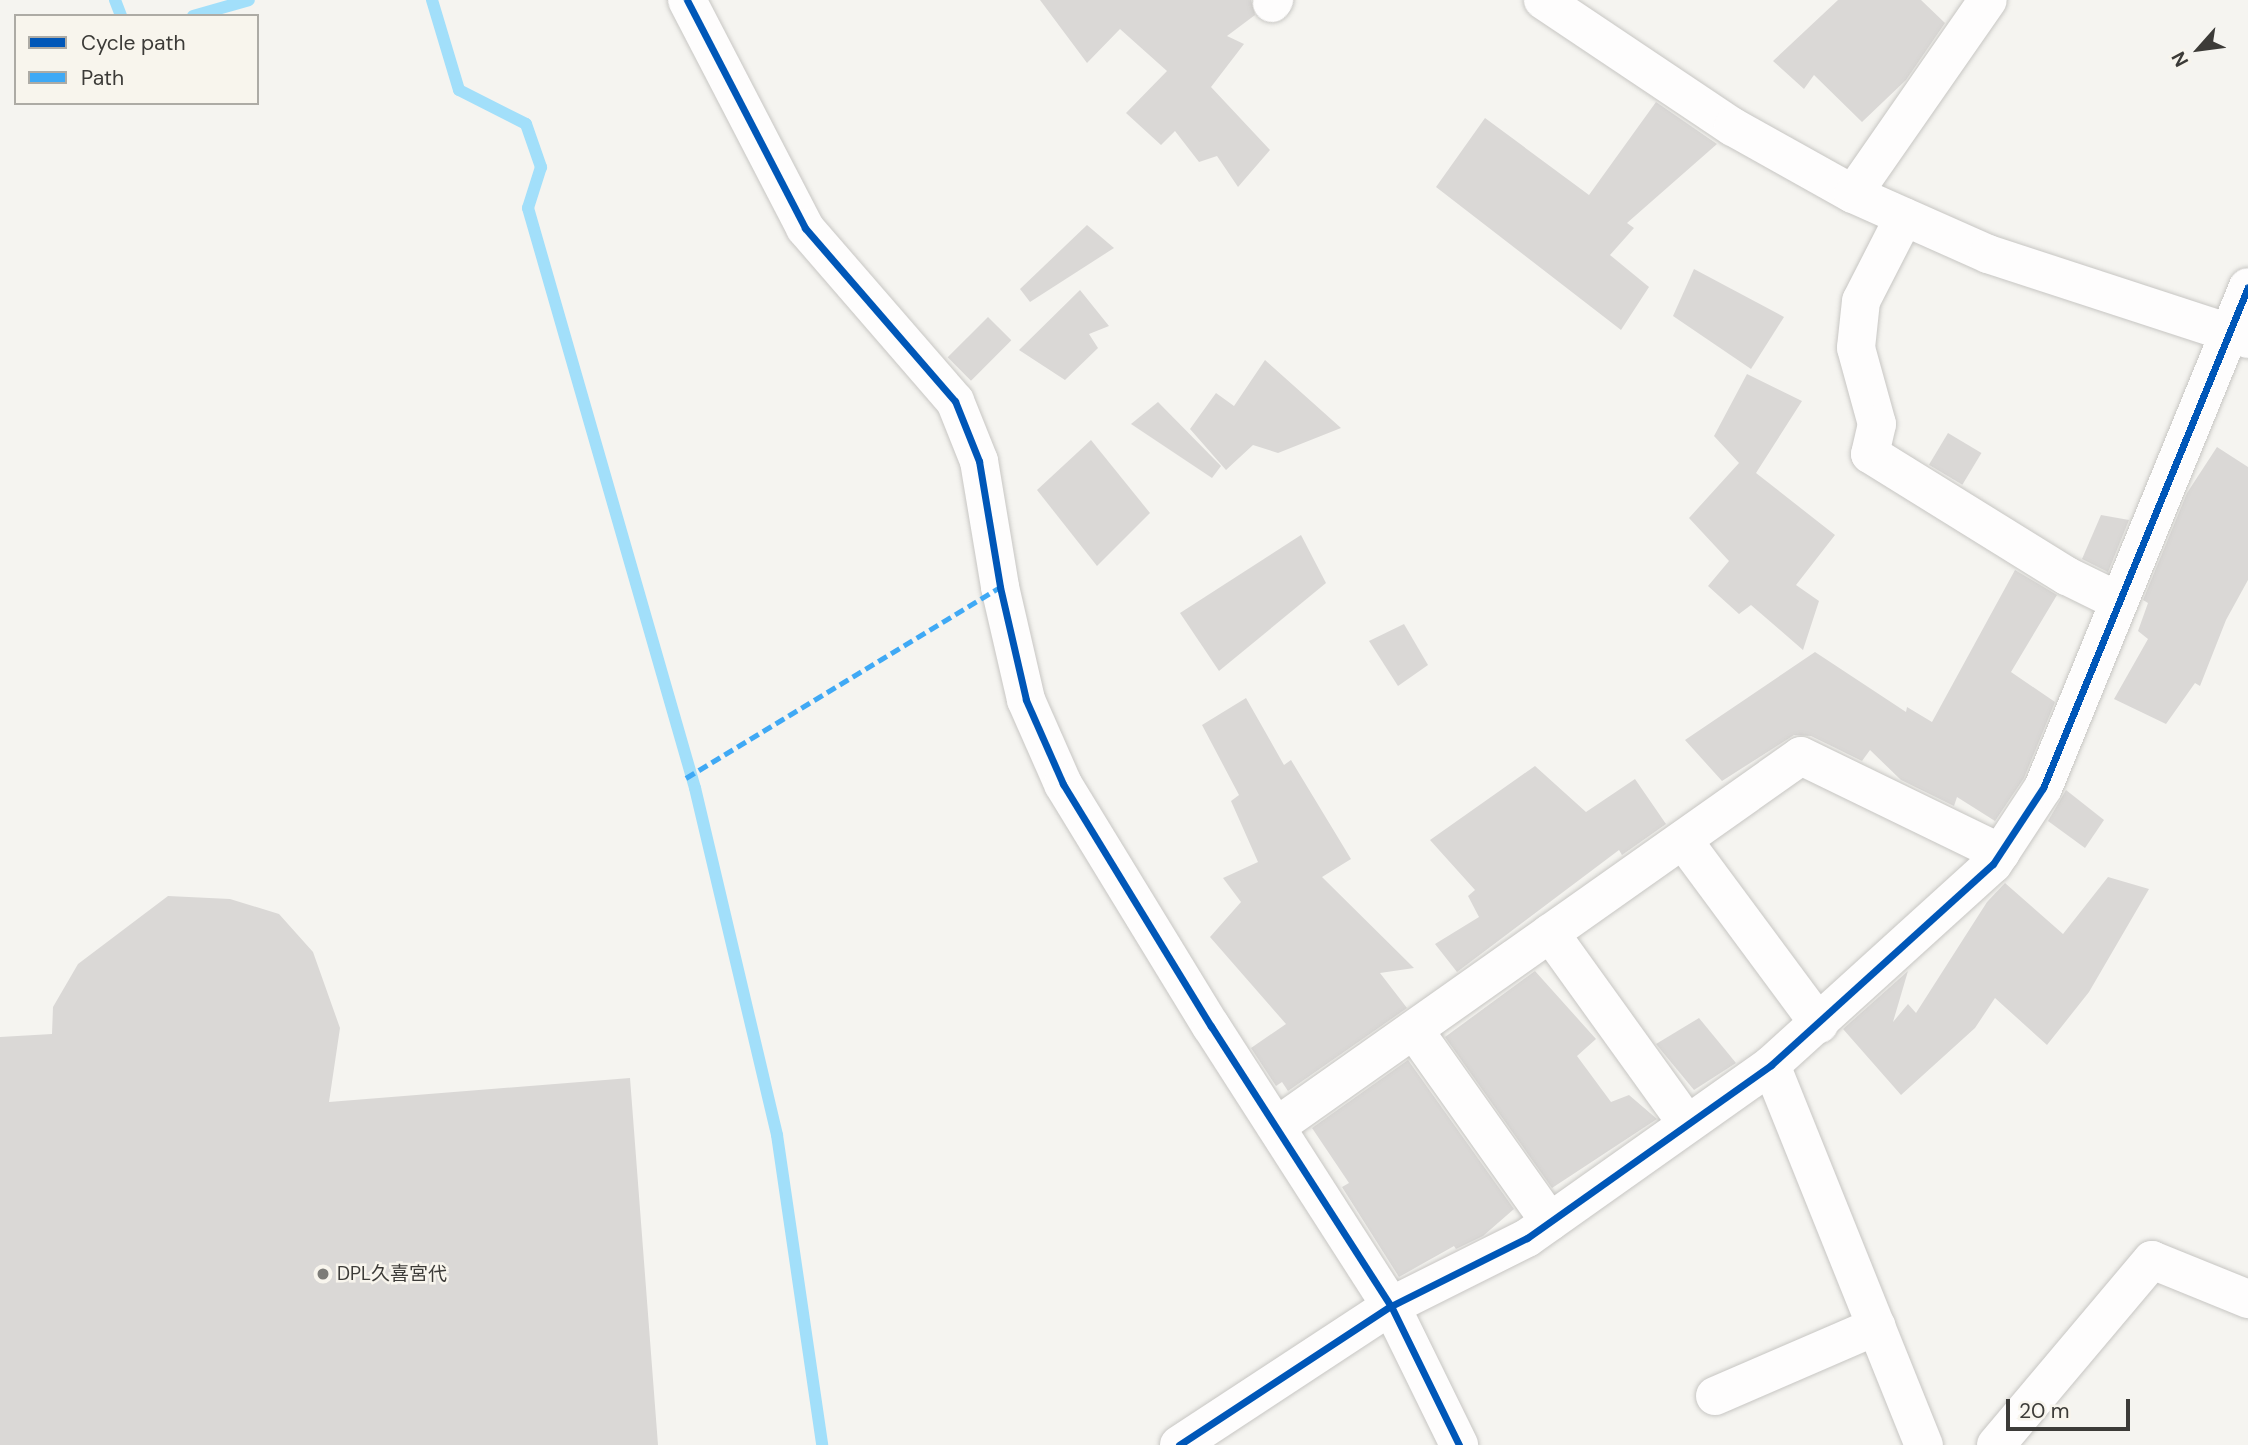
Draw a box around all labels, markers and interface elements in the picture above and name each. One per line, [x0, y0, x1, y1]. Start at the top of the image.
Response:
legend [14, 14, 259, 105]
north arrow [2164, 14, 2234, 84]
text: Cycle path [81, 29, 186, 57]
text: N [2166, 47, 2194, 71]
text: Path [81, 64, 124, 92]
place label: DPL久喜宮代 [337, 1263, 447, 1285]
marker: DPL久喜宮代 [315, 1266, 331, 1282]
scale bar [2010, 1386, 2134, 1430]
text: 20 m [2019, 1397, 2070, 1425]

